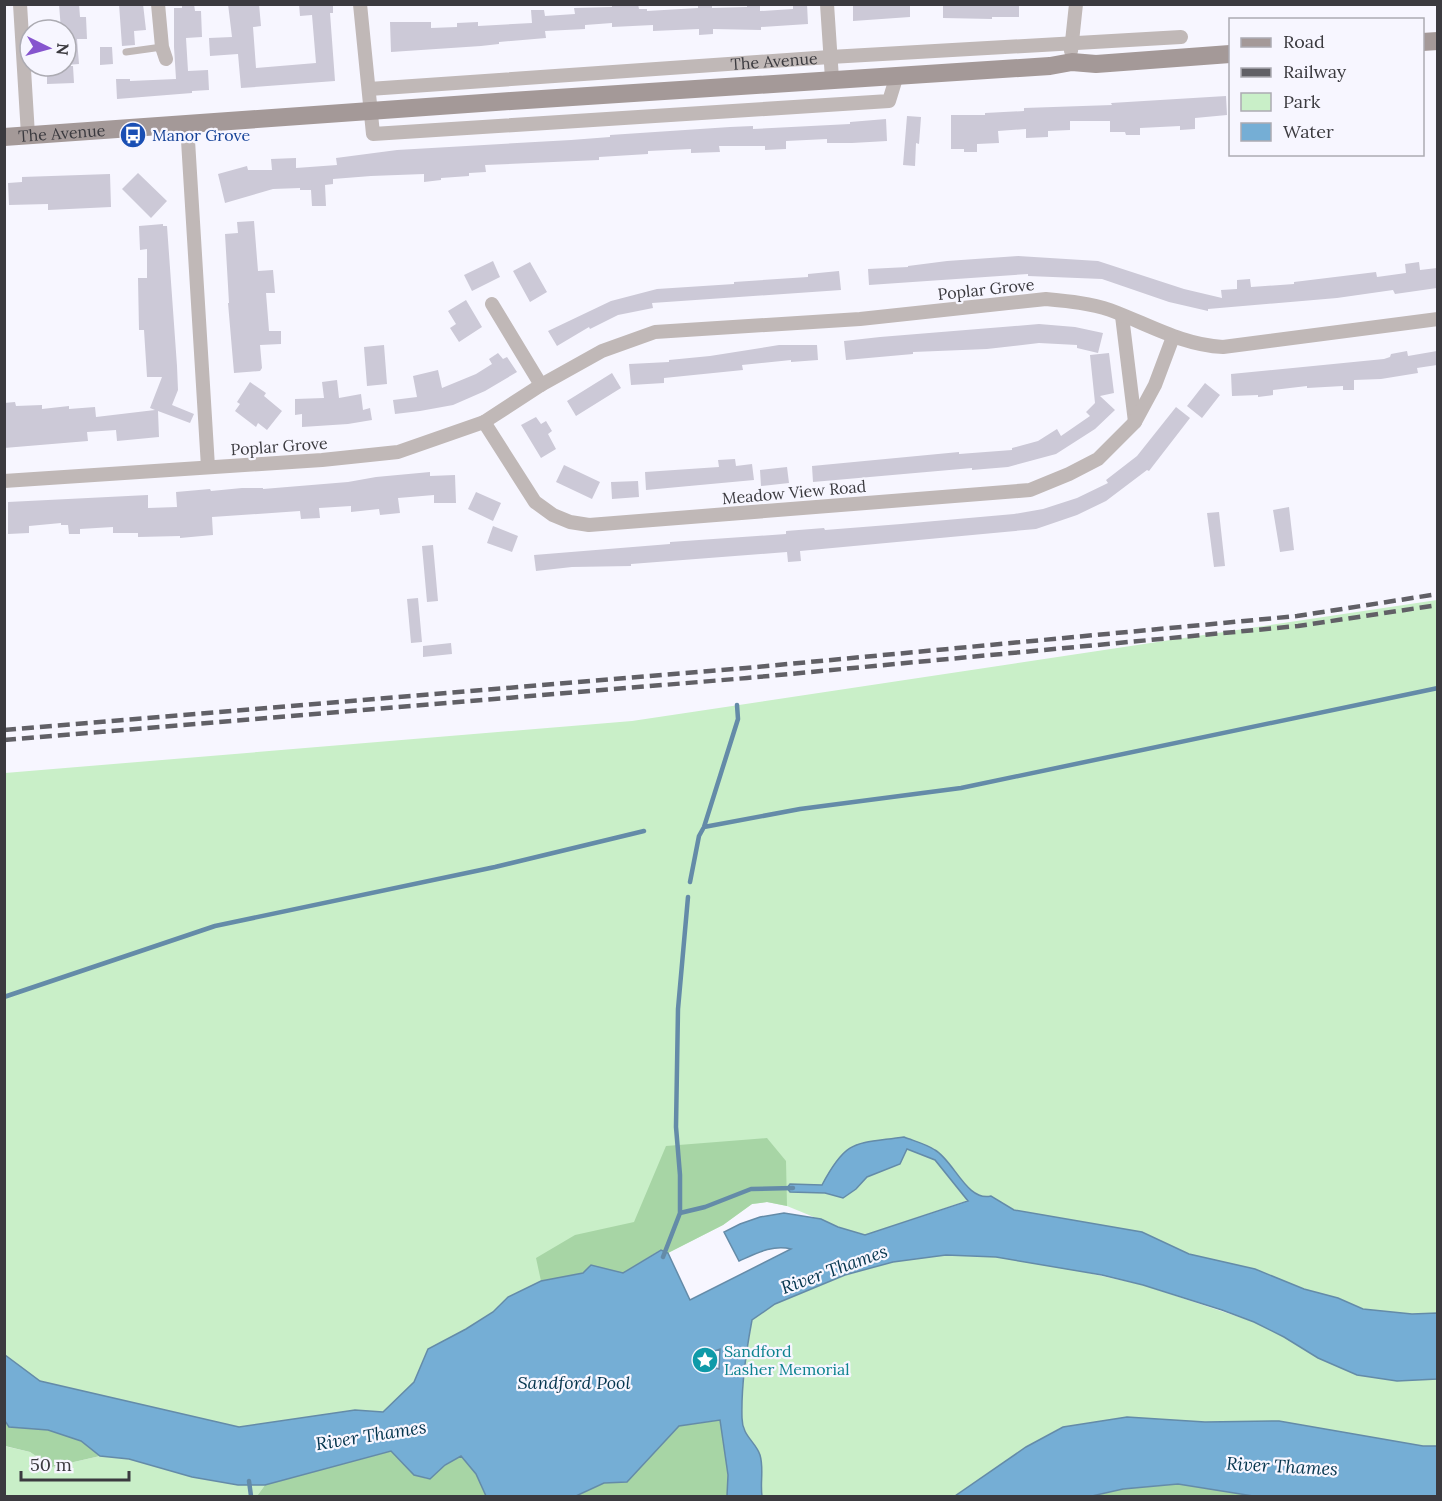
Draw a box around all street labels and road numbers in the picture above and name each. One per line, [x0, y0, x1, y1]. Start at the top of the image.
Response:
street label: The Avenue [730, 48, 818, 74]
street label: The Avenue [18, 120, 106, 146]
street label: Poplar Grove [937, 274, 1036, 304]
street label: Poplar Grove [230, 433, 328, 459]
street label: Meadow View Road [721, 476, 867, 508]

